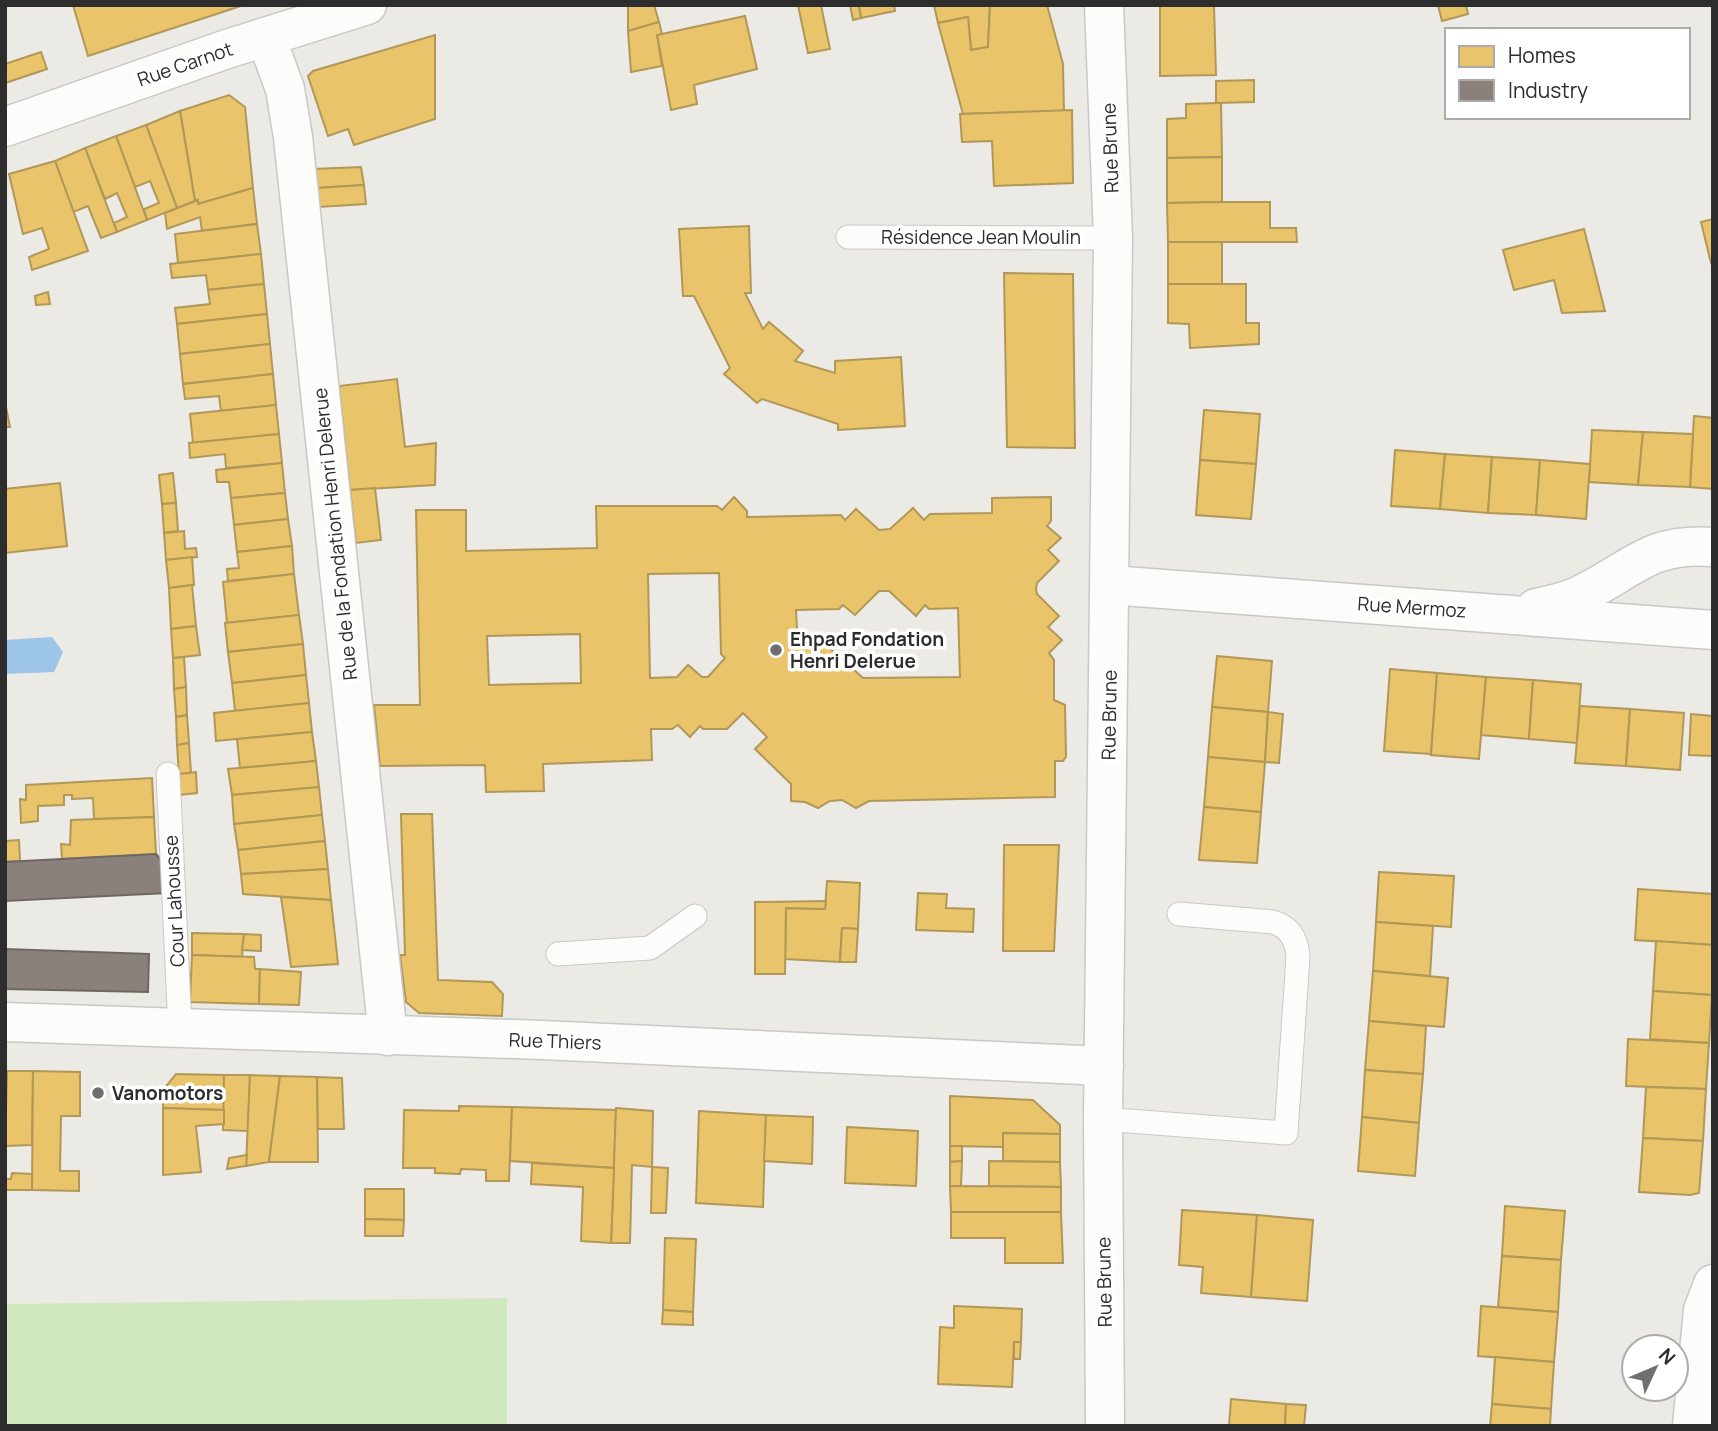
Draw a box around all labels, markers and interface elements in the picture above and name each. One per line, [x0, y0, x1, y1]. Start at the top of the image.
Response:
legend [1445, 28, 1690, 119]
street label: Rue Carnot [134, 36, 236, 92]
text: Homes [1508, 41, 1576, 69]
text: Industry [1508, 76, 1588, 104]
street label: Rue Brune [1095, 102, 1125, 194]
street label: Résidence Jean Moulin [881, 224, 1081, 250]
street label: Rue de la Fondation Henri Delerue [307, 386, 363, 682]
street label: Rue Mermoz [1357, 590, 1467, 624]
place label: Ehpad Fondation Henri Delerue [790, 626, 944, 674]
marker: Ehpad Fondation Henri Delerue [768, 642, 784, 658]
street label: Rue Brune [1095, 670, 1123, 760]
street label: Cour Lahousse [158, 834, 190, 968]
street label: Rue Thiers [508, 1026, 602, 1056]
place label: Vanomotors [112, 1080, 223, 1106]
marker: Vanomotors [90, 1085, 106, 1101]
street label: Rue Brune [1090, 1237, 1118, 1327]
north arrow [1620, 1333, 1690, 1403]
text: N [1653, 1342, 1681, 1370]

